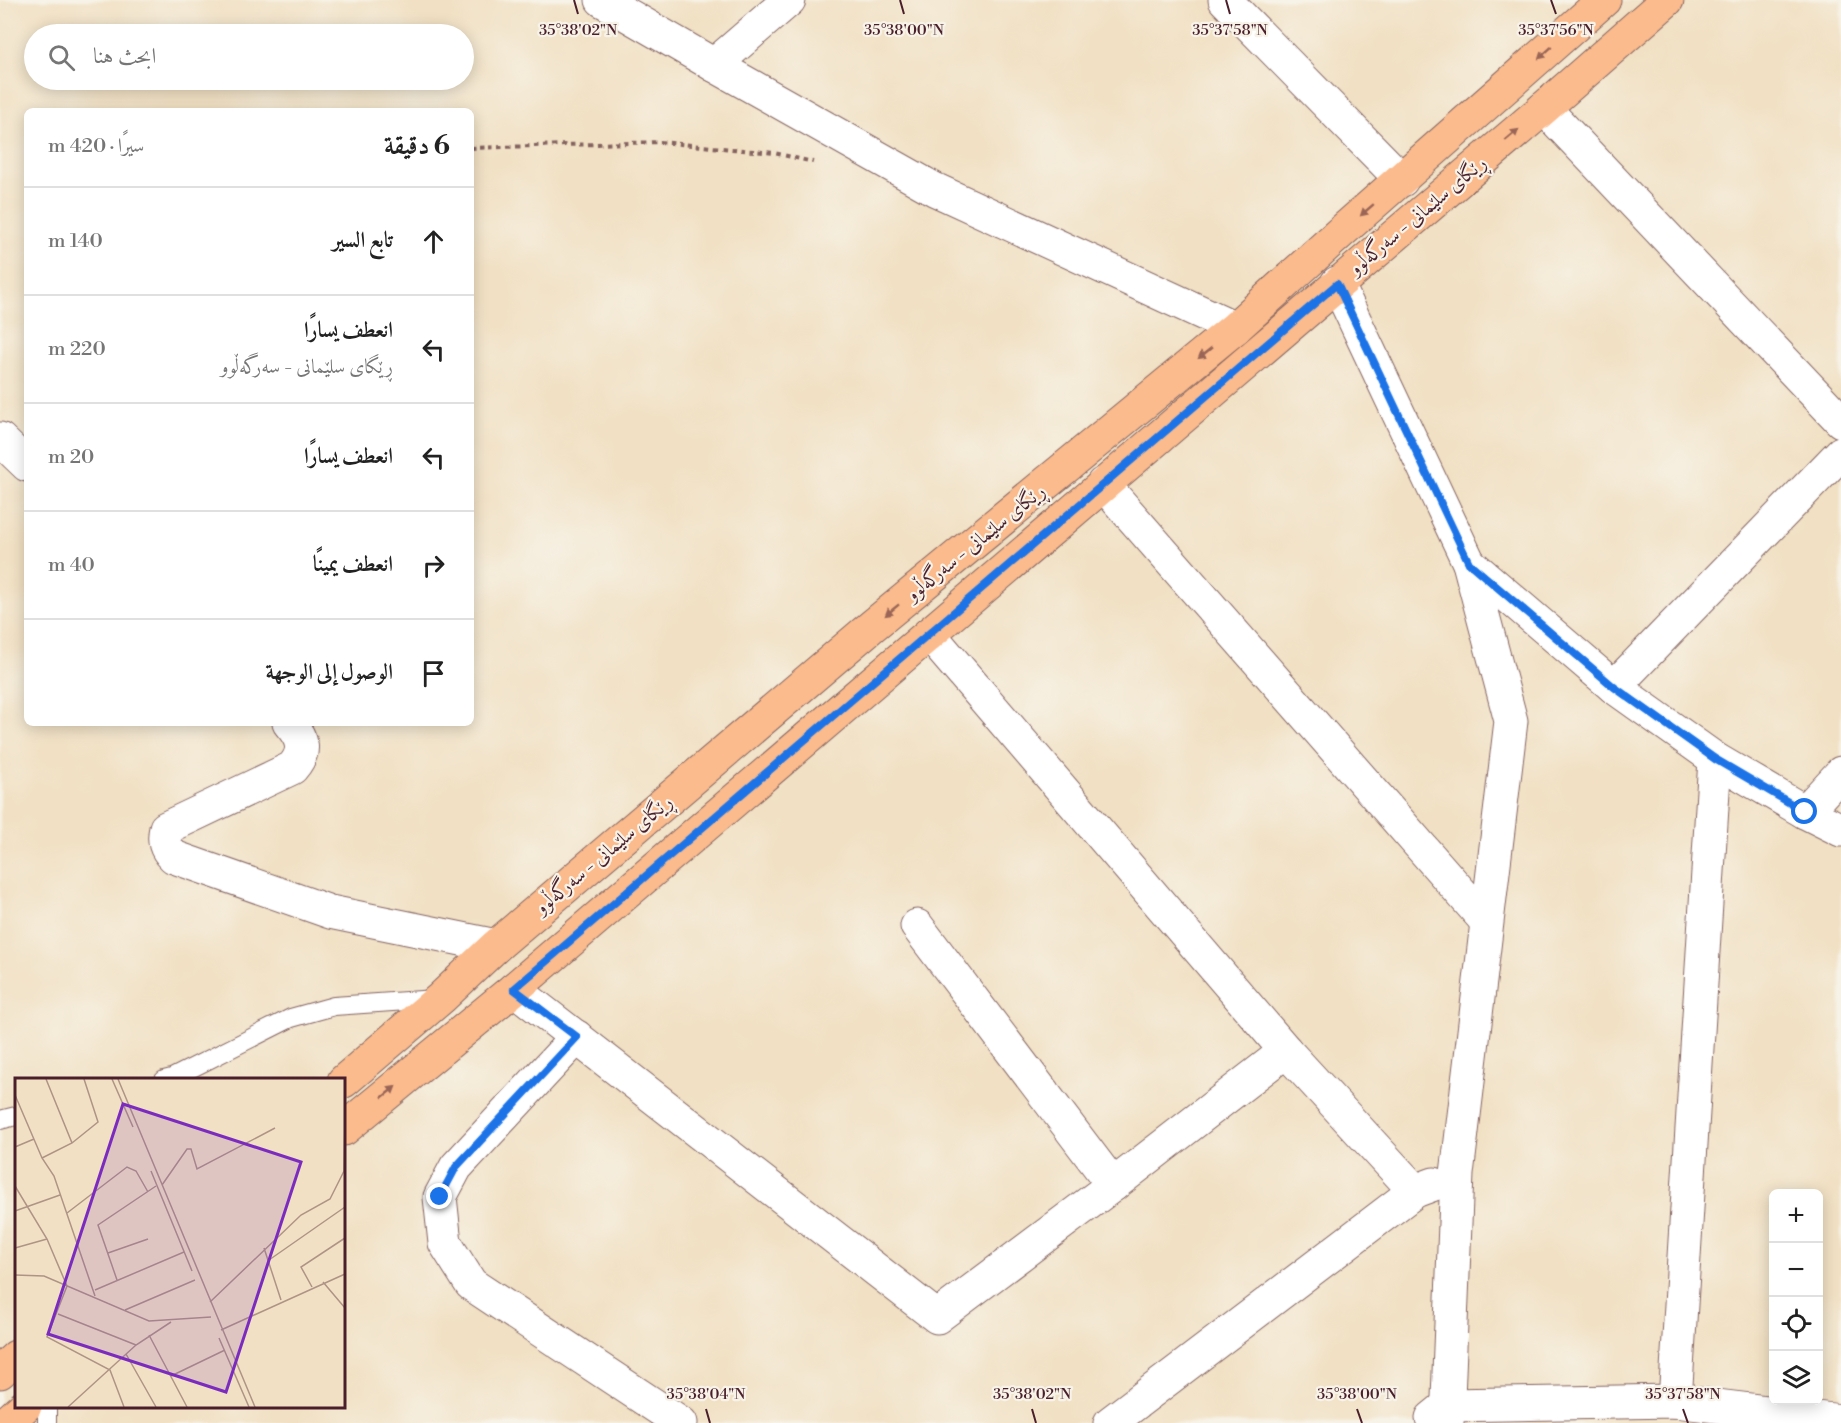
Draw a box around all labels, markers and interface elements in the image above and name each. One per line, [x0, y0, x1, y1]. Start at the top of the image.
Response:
text: 35°38'02"N [539, 21, 617, 40]
text: 35°38'00"N [864, 21, 944, 40]
text: 35°37'58"N [1192, 21, 1268, 40]
text: 35°37'56"N [1518, 21, 1594, 40]
search box [24, 24, 474, 90]
icon: search [45, 41, 78, 74]
text: ابحث هنا [93, 43, 156, 70]
one-way arrow [1537, 46, 1552, 60]
one-way arrow [1504, 128, 1520, 141]
text: 6 دقيقة [384, 130, 450, 162]
text: سيرًا · 420 m [48, 134, 144, 159]
street label: ڕێگای سلێمانی - سەرگەڵوو [1340, 149, 1493, 284]
one-way arrow [1360, 203, 1375, 216]
icon: ahead [417, 225, 450, 258]
text: تابع السير [332, 227, 393, 254]
text: 140 m [48, 229, 103, 254]
text: انعطف يسارًا [304, 317, 393, 344]
icon: left [417, 333, 450, 366]
text: 220 m [48, 337, 106, 362]
one-way arrow [1198, 346, 1213, 359]
text: ڕێگای سلێمانی - سەرگەڵوو [221, 355, 393, 380]
icon: left [417, 441, 450, 474]
text: انعطف يسارًا [304, 443, 393, 470]
text: 20 m [48, 445, 94, 470]
street label: ڕێگای سلێمانی - سەرگەڵوو [898, 477, 1052, 610]
icon: right [417, 549, 450, 582]
text: انعطف يمينًا [313, 551, 393, 578]
text: 40 m [48, 553, 95, 578]
one-way arrow [884, 603, 900, 616]
icon: arrive [417, 657, 450, 690]
text: الوصول إلى الوجهة [265, 659, 393, 686]
street label: ڕێگای سلێمانی - سەرگەڵوو [526, 788, 679, 923]
route start [1791, 798, 1817, 824]
inset map [15, 1078, 345, 1408]
one-way arrow [381, 1085, 397, 1098]
route end [426, 1183, 452, 1209]
map controls [1769, 1189, 1823, 1405]
button: + [1769, 1189, 1823, 1243]
button: − [1769, 1243, 1823, 1297]
button: locate [1769, 1297, 1823, 1351]
button: layers [1769, 1351, 1823, 1405]
text: 35°38'04"N [667, 1385, 745, 1404]
text: 35°38'02"N [993, 1385, 1071, 1404]
text: 35°38'00"N [1317, 1385, 1397, 1404]
text: 35°37'58"N [1645, 1385, 1721, 1404]

